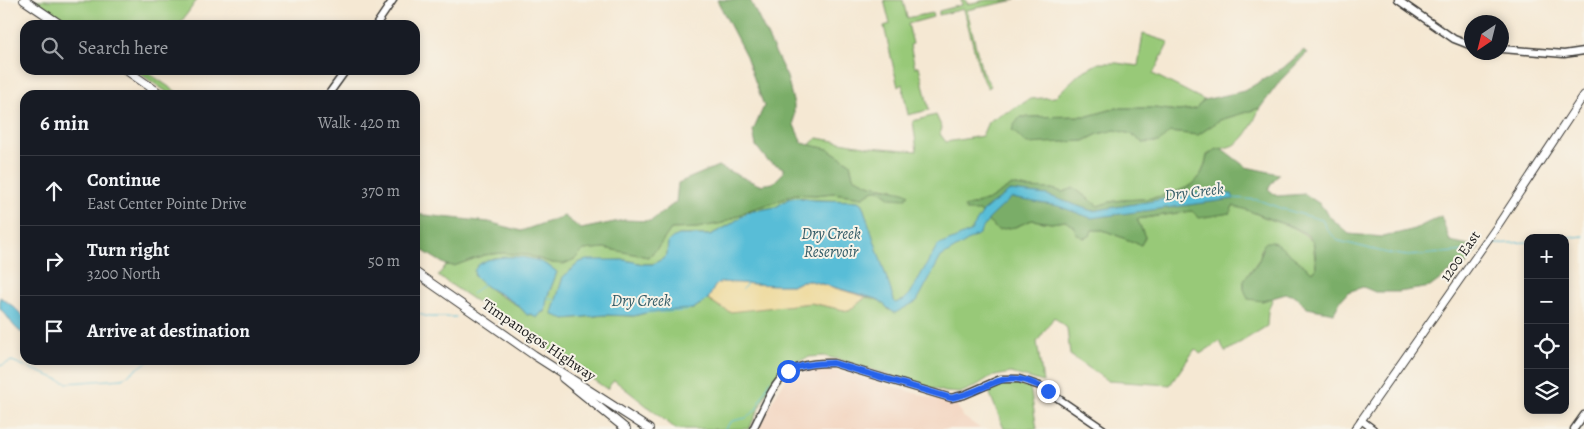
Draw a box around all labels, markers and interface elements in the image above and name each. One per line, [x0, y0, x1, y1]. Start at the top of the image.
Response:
north arrow [1464, 15, 1509, 60]
search box [20, 20, 420, 75]
icon: search [38, 34, 66, 62]
text: Search here [78, 35, 168, 61]
text: 6 min [40, 109, 89, 137]
text: Walk · 420 m [318, 112, 400, 134]
text: Continue [87, 167, 161, 193]
icon: ahead [40, 177, 68, 205]
water label: Dry Creek [1163, 177, 1225, 207]
text: 370 m [362, 180, 400, 202]
text: East Center Pointe Drive [87, 193, 247, 215]
water label: Dry Creek Reservoir [801, 223, 861, 263]
street label: 1200 East [1435, 227, 1485, 285]
map controls [1524, 234, 1569, 414]
button: + [1524, 234, 1569, 279]
text: Turn right [87, 237, 169, 263]
icon: right [40, 247, 68, 275]
text: 50 m [368, 250, 400, 272]
text: 3200 North [87, 263, 161, 285]
button: − [1524, 279, 1569, 324]
water label: Dry Creek [611, 290, 671, 312]
street label: Timpanogos Highway [478, 294, 600, 386]
icon: arrive [40, 317, 68, 345]
text: Arrive at destination [87, 318, 250, 344]
button: locate [1524, 324, 1569, 369]
route start [777, 360, 800, 383]
button: layers [1524, 369, 1569, 414]
route end [1037, 380, 1060, 403]

